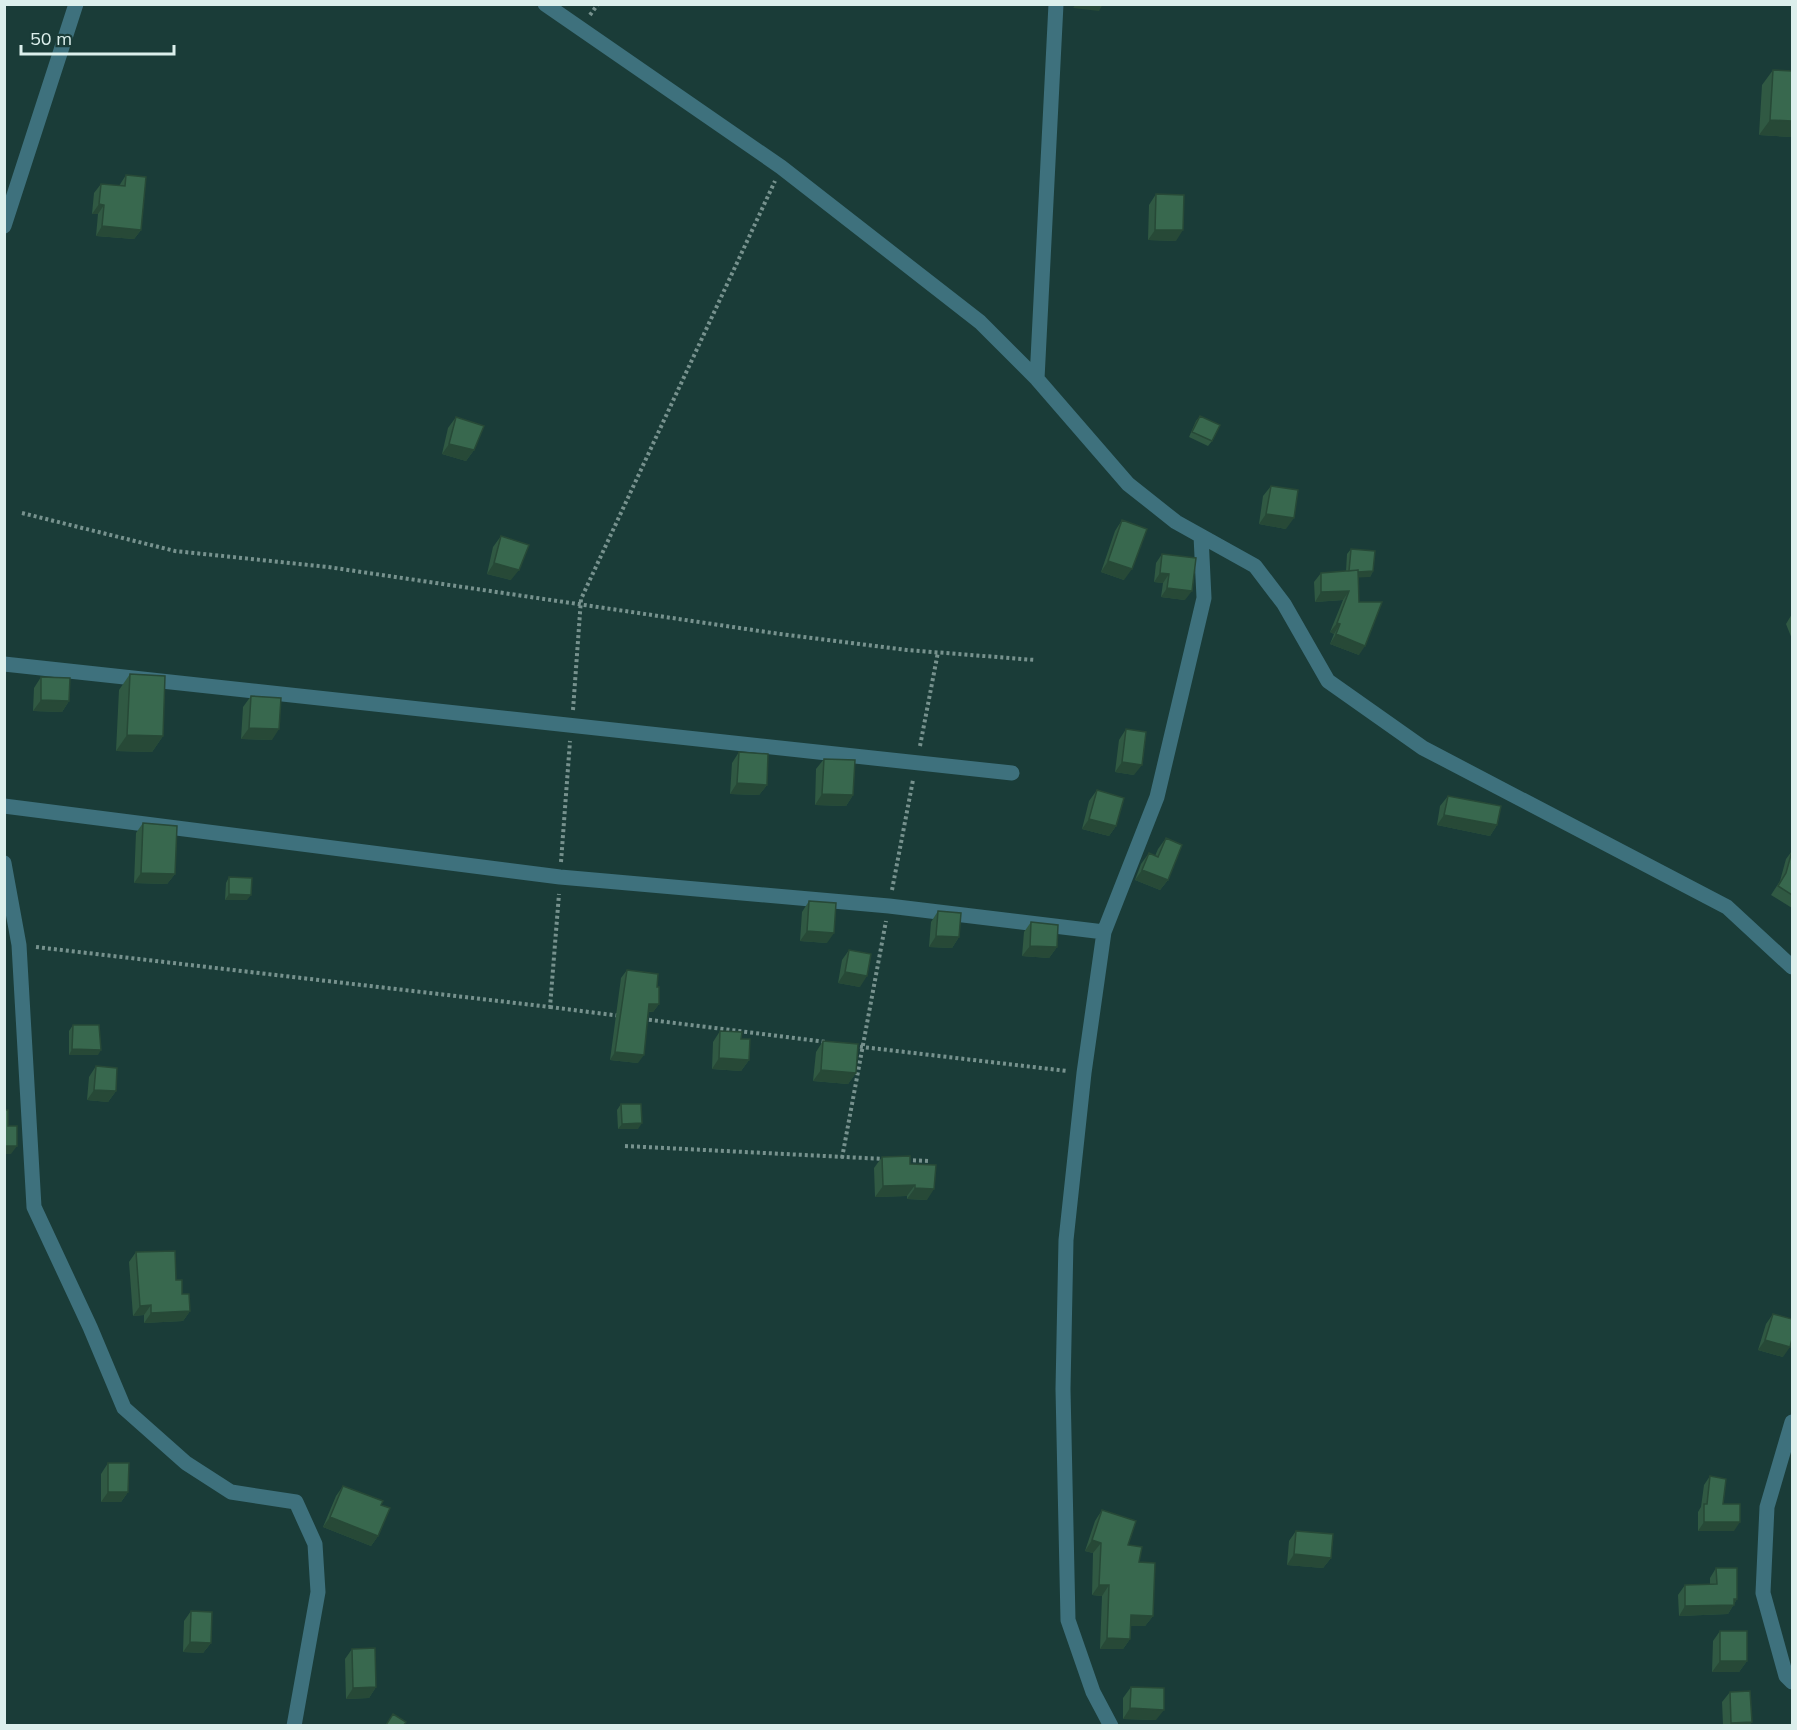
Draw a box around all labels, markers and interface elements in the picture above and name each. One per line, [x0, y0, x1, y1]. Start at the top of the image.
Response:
scale bar [21, 18, 174, 56]
text: 50 m [30, 27, 72, 50]

